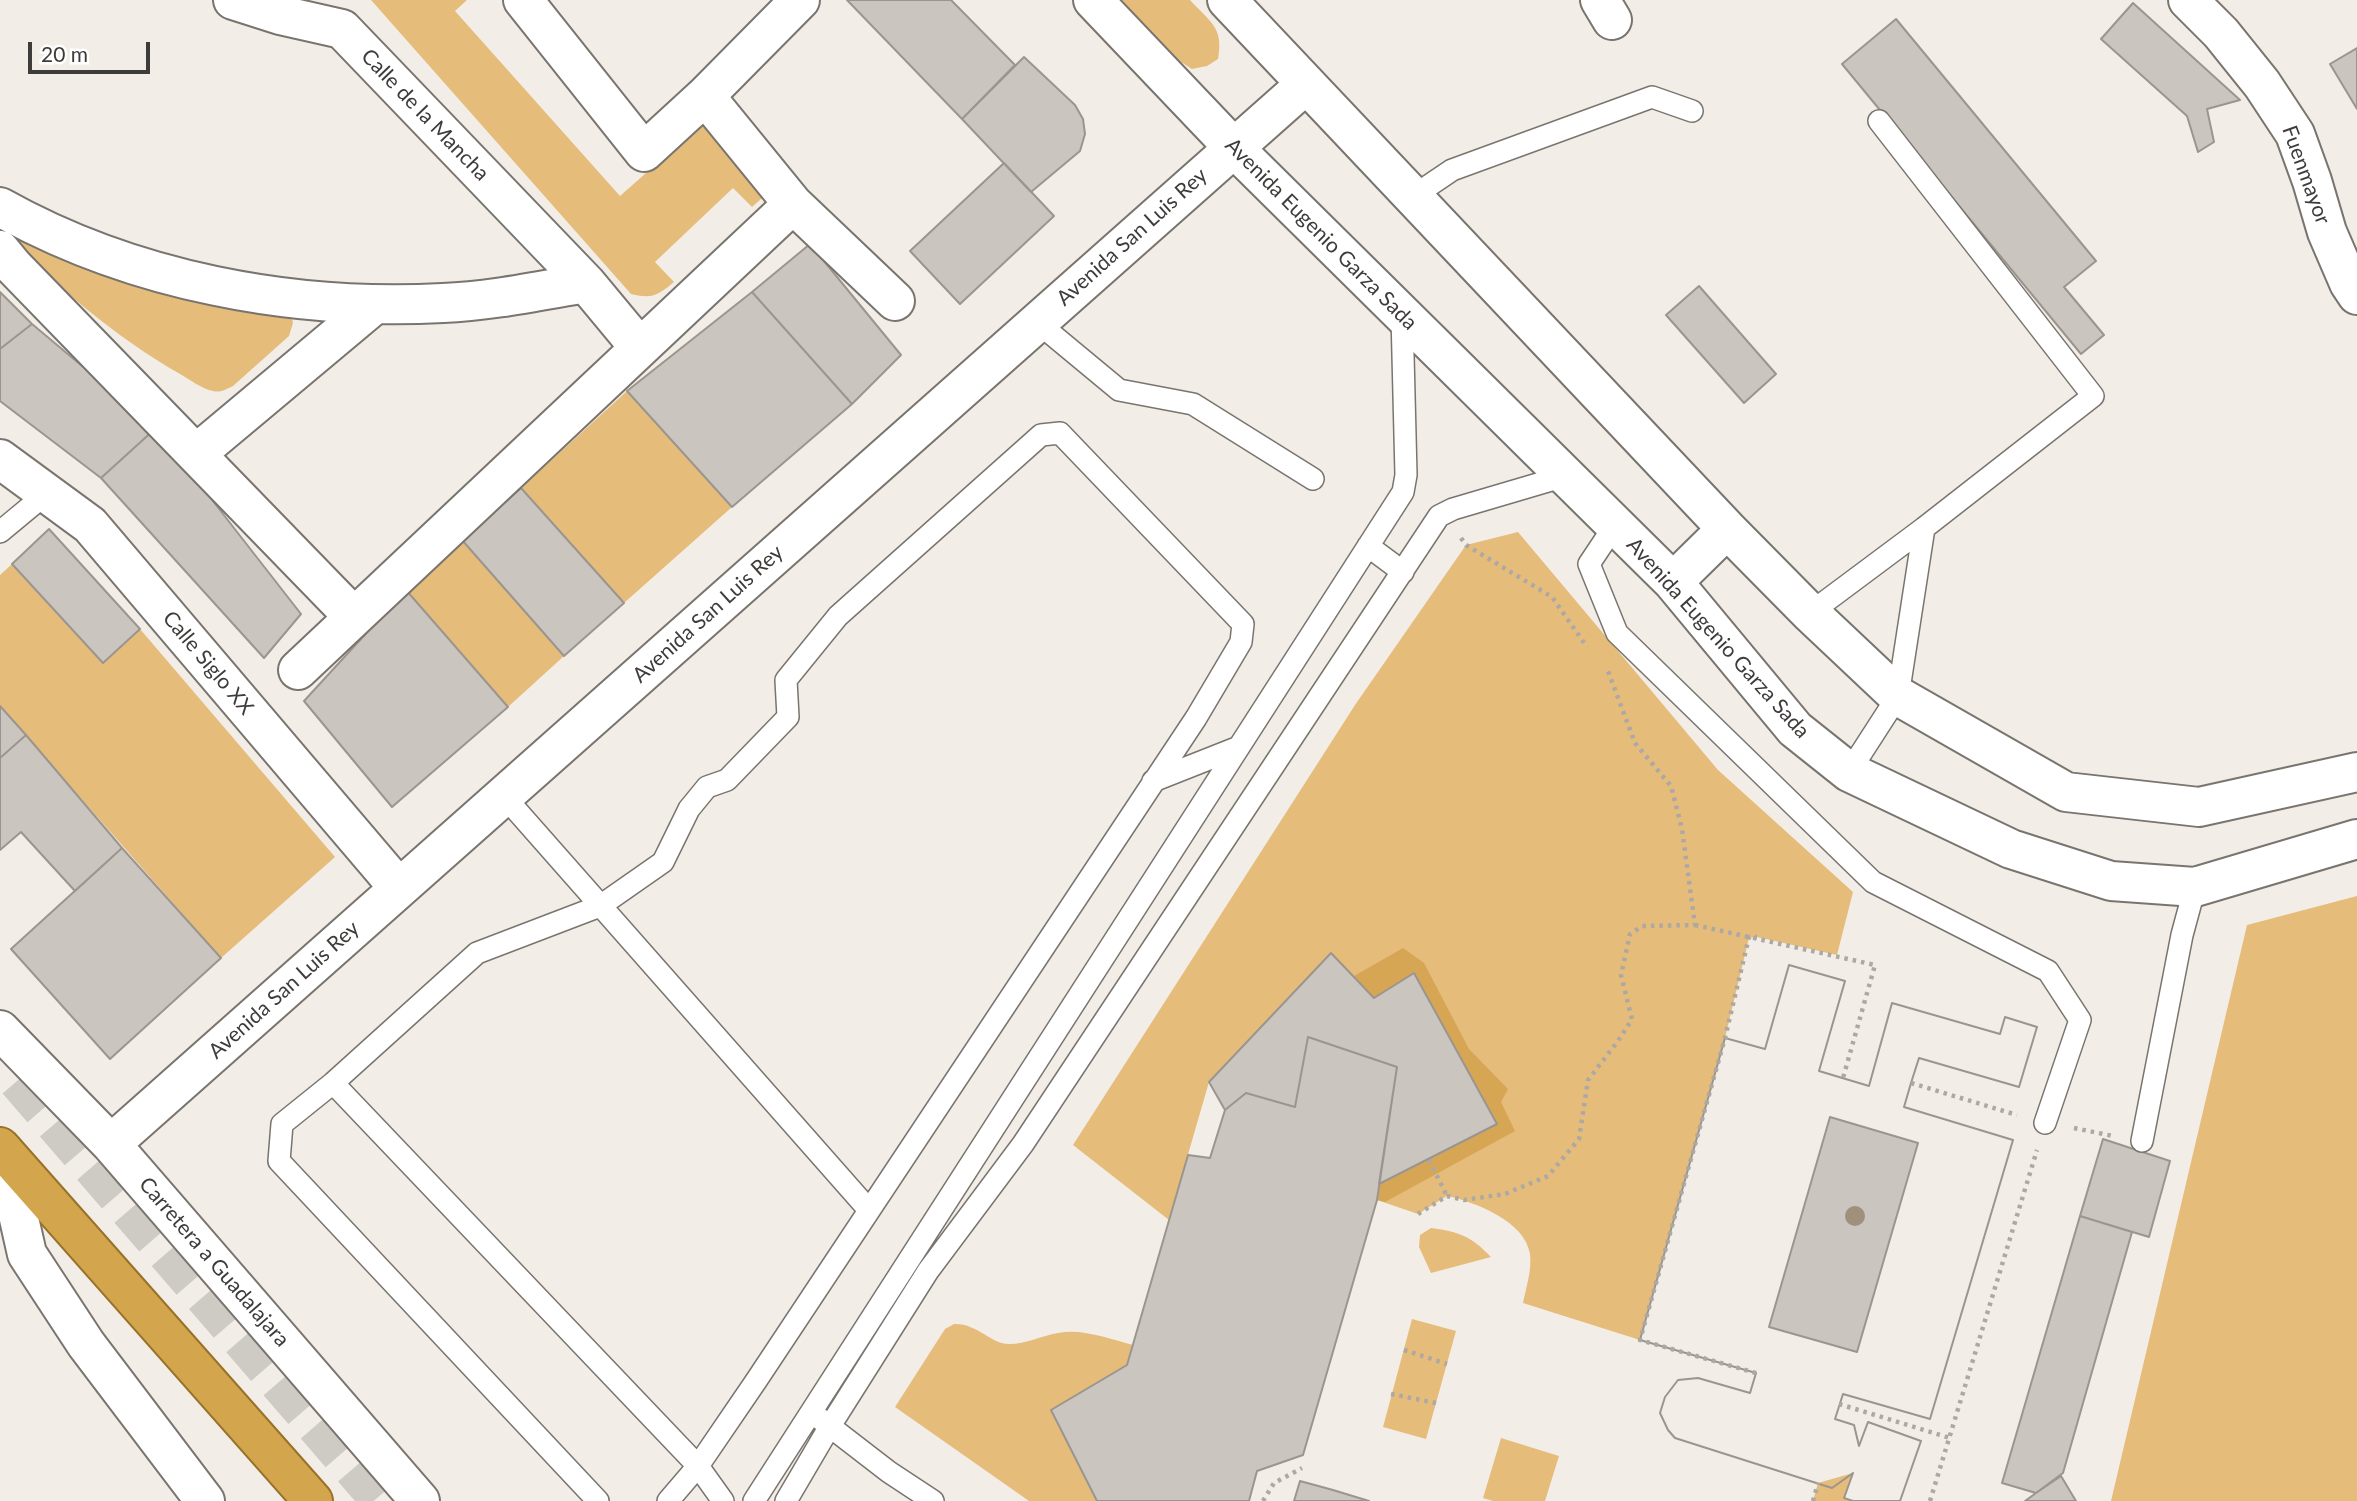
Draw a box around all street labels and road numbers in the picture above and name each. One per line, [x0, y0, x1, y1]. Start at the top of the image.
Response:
street label: Calle de la Mancha [356, 44, 494, 186]
street label: Fuenmayor [2277, 122, 2335, 228]
street label: Avenida Eugenio Garza Sada [1220, 133, 1422, 335]
street label: Avenida San Luis Rey [1052, 163, 1212, 311]
street label: Avenida Eugenio Garza Sada [1621, 533, 1815, 743]
street label: Avenida San Luis Rey [628, 540, 788, 688]
street label: Calle Siglo XX [157, 606, 259, 720]
street label: Avenida San Luis Rey [204, 916, 364, 1064]
street label: Carretera a Guadalajara [134, 1172, 294, 1352]

